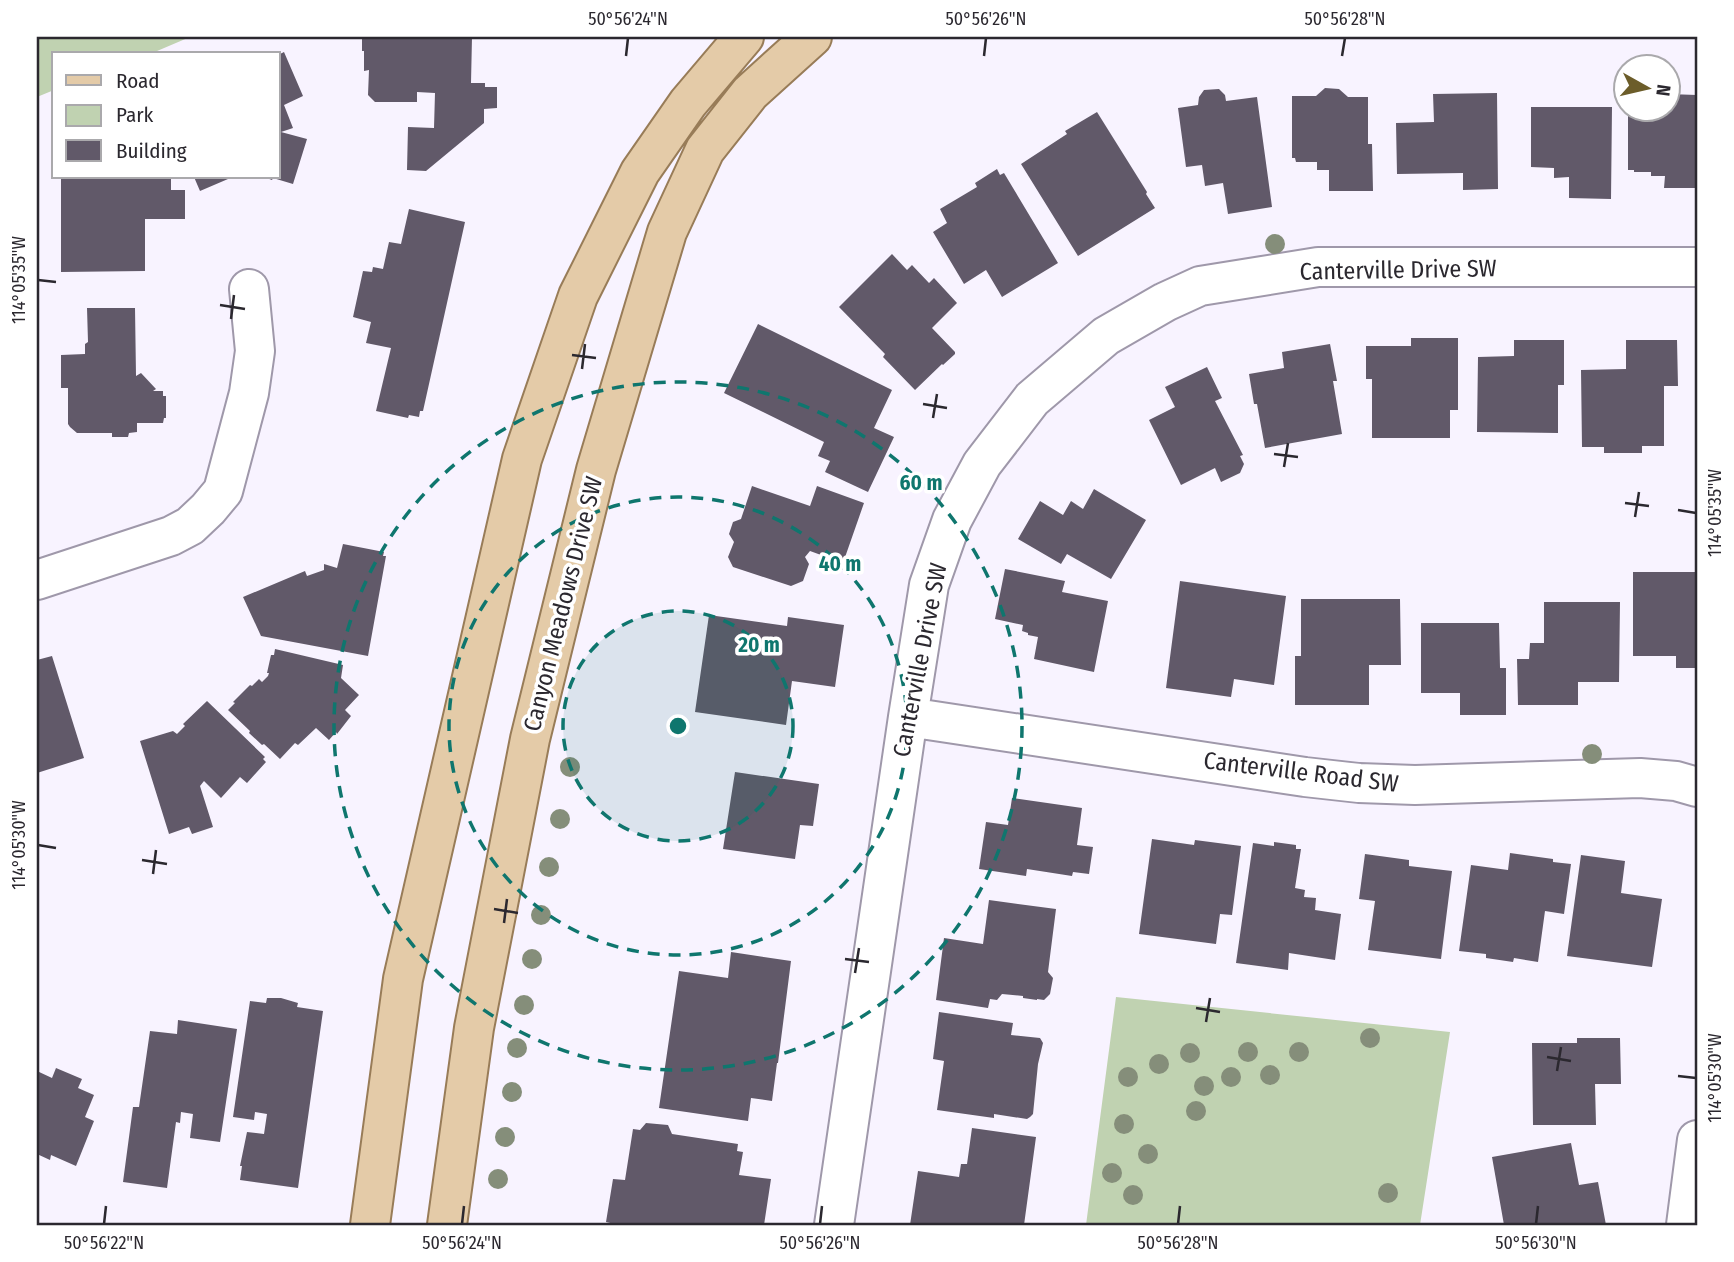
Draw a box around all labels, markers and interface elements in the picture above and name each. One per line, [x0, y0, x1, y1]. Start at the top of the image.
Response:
text: 50°56'24"N [588, 8, 668, 30]
text: 50°56'26"N [946, 8, 1026, 30]
text: 50°56'28"N [1305, 8, 1385, 30]
legend [52, 52, 280, 178]
north arrow [1612, 52, 1682, 122]
text: Road [116, 68, 160, 94]
text: N [1651, 83, 1676, 98]
text: Park [116, 102, 154, 128]
text: Building [116, 138, 187, 164]
text: 114°05'35"W [8, 236, 30, 324]
street label: Canterville Drive SW [1299, 254, 1497, 286]
text: 114°05'35"W [1704, 469, 1726, 557]
text: 60 m [900, 470, 942, 496]
street label: Canyon Meadows Drive SW [518, 474, 608, 734]
text: 40 m [819, 551, 861, 577]
street label: Canterville Drive SW [887, 561, 953, 759]
text: 20 m [737, 632, 780, 658]
centre of rings [666, 714, 690, 738]
street label: Canterville Road SW [1202, 746, 1400, 798]
text: 114°05'30"W [8, 800, 30, 890]
text: 114°05'30"W [1704, 1033, 1726, 1123]
text: 50°56'22"N [64, 1232, 144, 1254]
text: 50°56'24"N [422, 1232, 502, 1254]
text: 50°56'26"N [780, 1232, 860, 1254]
text: 50°56'28"N [1138, 1232, 1218, 1254]
text: 50°56'30"N [1495, 1232, 1577, 1254]

